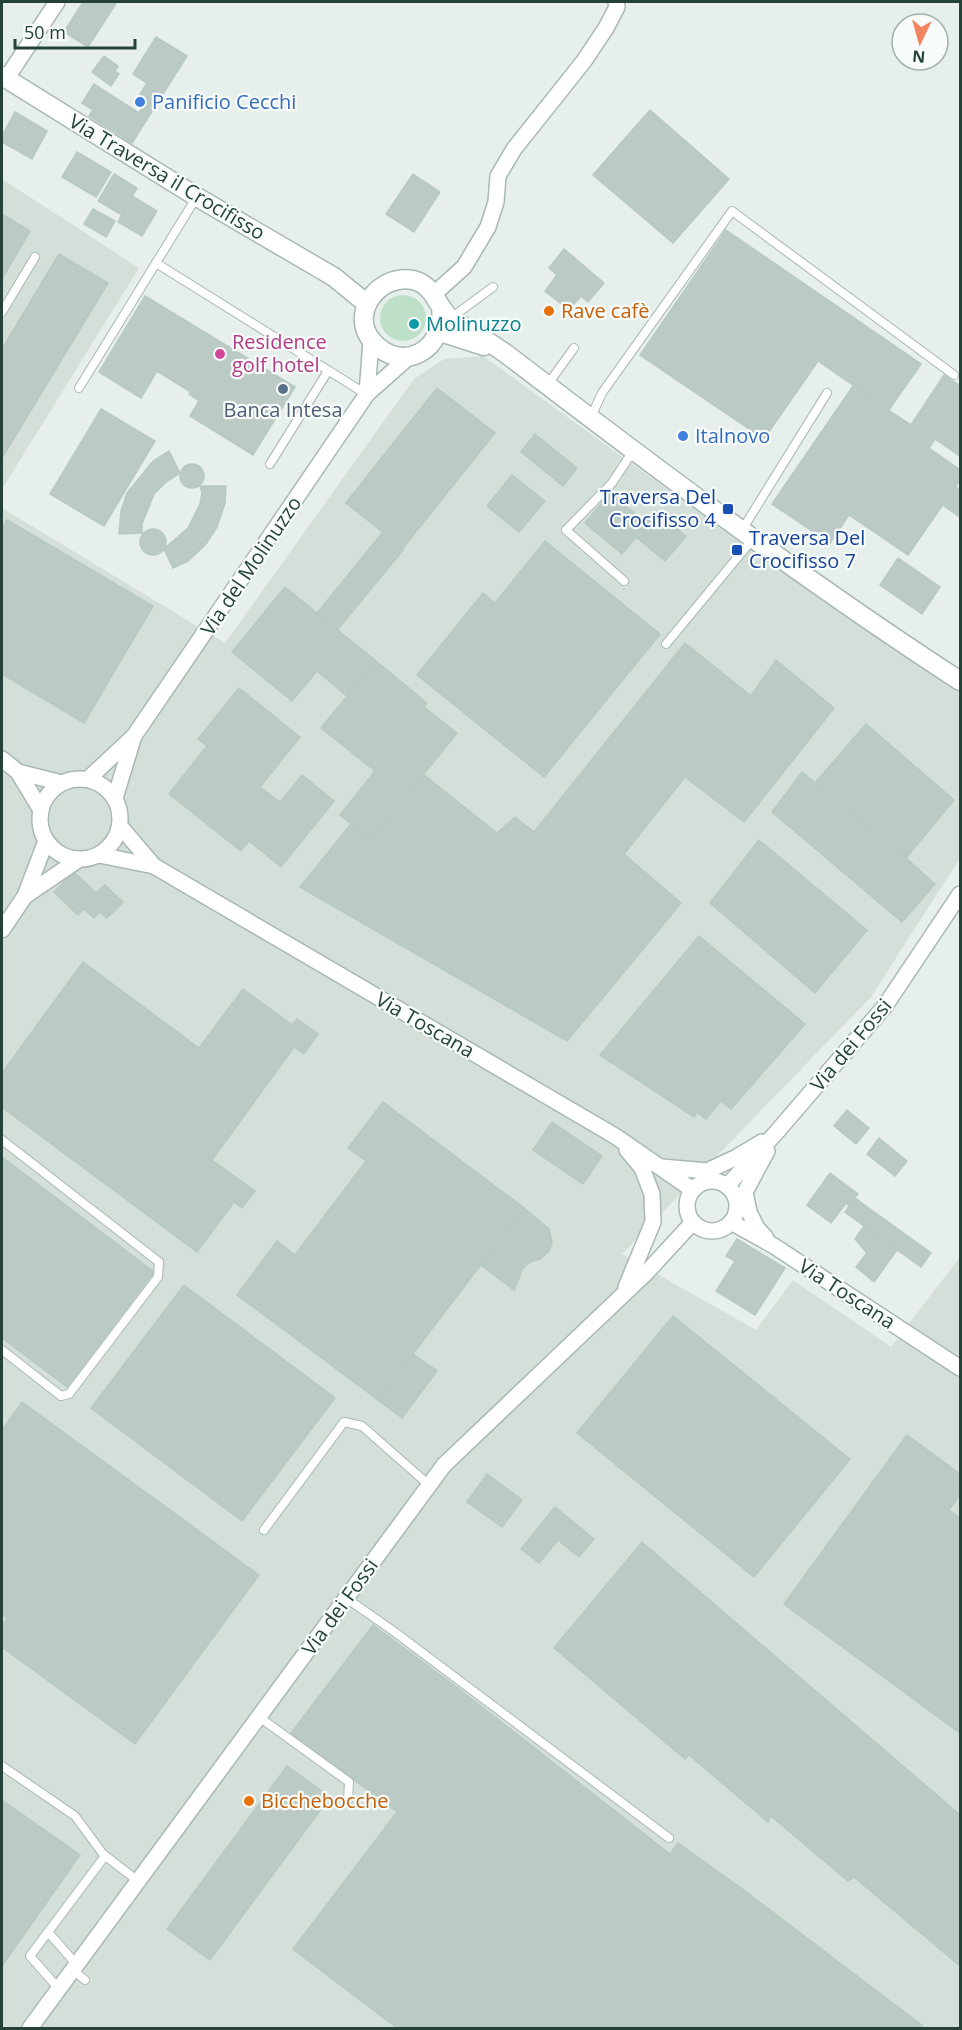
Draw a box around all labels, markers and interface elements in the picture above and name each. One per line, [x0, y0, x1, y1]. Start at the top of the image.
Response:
scale bar [15, 12, 135, 50]
north arrow [890, 12, 950, 72]
text: 50 m [24, 20, 66, 44]
text: N [911, 45, 926, 68]
place label: Panificio Cecchi [152, 88, 296, 115]
marker: Panificio Cecchi [133, 95, 147, 109]
street label: Via Traversa il Crocifisso [64, 107, 270, 246]
place label: Rave cafè [561, 297, 650, 324]
marker: Rave cafè [542, 304, 556, 318]
place label: Molinuzzo [426, 310, 521, 337]
marker: Molinuzzo [407, 317, 421, 331]
place label: Residence golf hotel [232, 328, 327, 378]
marker: Residence golf hotel [213, 347, 227, 361]
marker: Banca Intesa [276, 382, 290, 396]
place label: Banca Intesa [223, 396, 343, 423]
place label: Italnovo [695, 422, 770, 449]
marker: Italnovo [676, 429, 690, 443]
place label: Traversa Del Crocifisso 4 [600, 483, 717, 533]
street label: Via del Molinuzzo [194, 491, 307, 641]
marker: Traversa Del Crocifisso 4 [721, 502, 735, 516]
place label: Traversa Del Crocifisso 7 [749, 524, 865, 574]
marker: Traversa Del Crocifisso 7 [730, 543, 744, 557]
street label: Via Toscana [371, 985, 480, 1064]
street label: Via dei Fossi [804, 993, 897, 1097]
street label: Via Toscana [794, 1252, 901, 1335]
street label: Via dei Fossi [295, 1553, 384, 1661]
place label: Bicchebocche [261, 1787, 389, 1814]
marker: Bicchebocche [242, 1794, 256, 1808]

